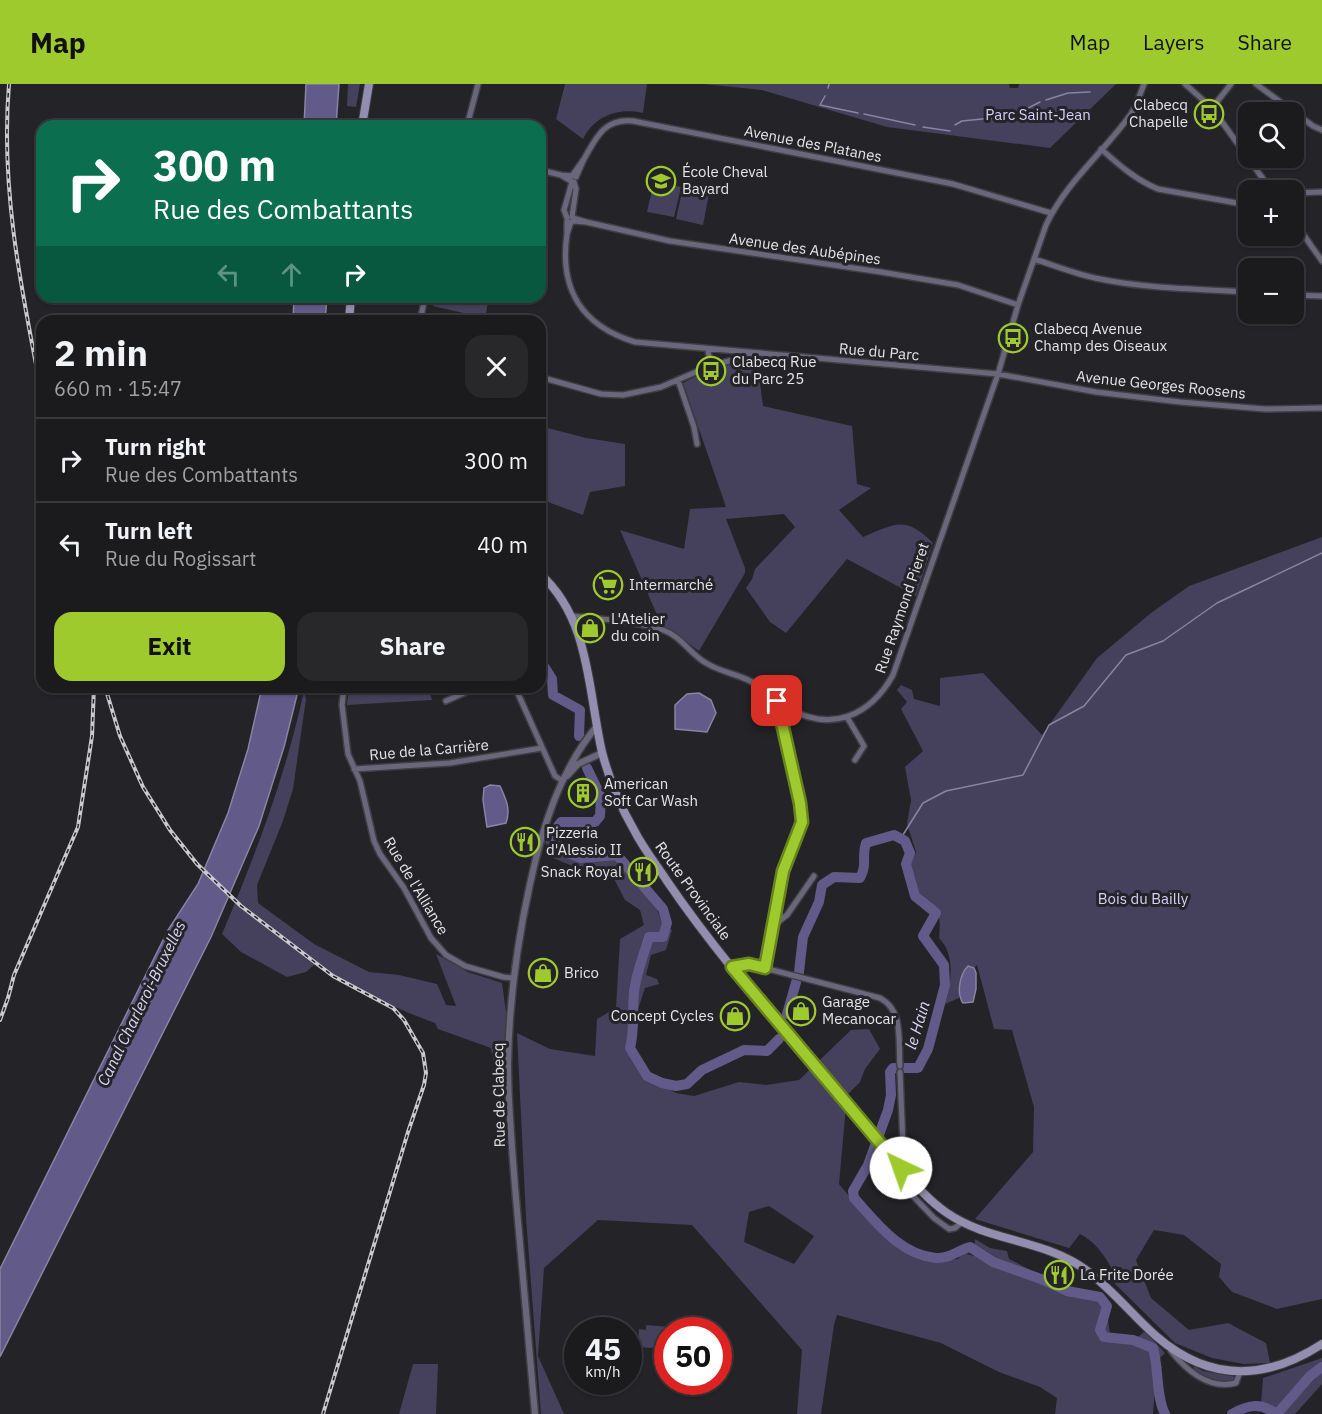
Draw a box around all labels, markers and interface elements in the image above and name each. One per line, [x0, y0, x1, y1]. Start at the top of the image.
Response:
text: Map [30, 24, 86, 61]
text: Map [1070, 28, 1110, 56]
text: Layers [1143, 28, 1205, 56]
text: Share [1238, 28, 1292, 56]
place label: Clabecq Chapelle [1129, 95, 1188, 131]
bus stop icon: Clabecq Chapelle [1193, 98, 1225, 130]
map controls [1238, 102, 1304, 324]
button: search [1238, 102, 1304, 168]
park label: Parc Saint-Jean [985, 105, 1091, 124]
street label: Avenue des Platanes [743, 121, 884, 166]
text: 300 m [153, 138, 276, 193]
icon: right [54, 144, 132, 222]
place label: École Cheval Bayard [682, 162, 768, 198]
school or university icon: École Cheval Bayard [645, 165, 677, 197]
button: + [1238, 180, 1304, 246]
text: Rue des Combattants [153, 191, 413, 226]
street label: Avenue des Aubépines [728, 228, 882, 269]
icon: left [212, 258, 245, 291]
icon: ahead [275, 258, 308, 291]
icon: right [338, 258, 371, 291]
button: − [1238, 258, 1304, 324]
place label: Clabecq Avenue Champ des Oiseaux [1034, 319, 1167, 355]
bus stop icon: Clabecq Avenue Champ des Oiseaux [997, 322, 1029, 354]
text: 2 min [54, 329, 148, 376]
button: close [465, 335, 528, 398]
street label: Rue du Parc [838, 339, 920, 365]
place label: Clabecq Rue du Parc 25 [732, 352, 816, 388]
bus stop icon: Clabecq Rue du Parc 25 [695, 355, 727, 387]
street label: Avenue Georges Roosens [1075, 366, 1247, 403]
text: 660 m · 15:47 [54, 375, 182, 402]
text: Turn right [105, 432, 206, 461]
icon: right [54, 444, 87, 477]
text: 300 m [464, 446, 528, 475]
text: Rue des Combattants [105, 461, 298, 488]
text: Turn left [105, 516, 193, 545]
icon: left [54, 528, 87, 561]
text: 40 m [477, 530, 528, 559]
street label: Rue Raymond Pieret [870, 540, 933, 676]
text: Rue du Rogissart [105, 545, 256, 572]
supermarket icon: Intermarché [592, 569, 624, 601]
place label: Intermarché [629, 575, 713, 594]
place label: L'Atelier du coin [611, 609, 665, 645]
button: Exit [54, 612, 285, 681]
button: Share [297, 612, 528, 681]
shop icon: L'Atelier du coin [574, 612, 606, 644]
pin [751, 675, 802, 726]
icon: arrive [760, 684, 793, 717]
street label: Rue de la Carrière [368, 735, 490, 764]
place label: American Soft Car Wash [604, 774, 698, 810]
building icon: American Soft Car Wash [567, 777, 599, 809]
place label: Pizzeria d'Alessio II [546, 823, 622, 859]
restaurant icon: Pizzeria d'Alessio II [509, 826, 541, 858]
street label: Rue de l'Alliance [380, 833, 453, 938]
street label: Route Provinciale [651, 838, 736, 944]
restaurant icon: Snack Royal [627, 856, 659, 888]
place label: Snack Royal [541, 862, 622, 881]
park label: Bois du Bailly [1098, 889, 1189, 908]
water label: Canal Charleroi-Bruxelles [92, 917, 190, 1089]
shop icon: Brico [527, 957, 559, 989]
place label: Brico [564, 963, 599, 982]
place label: Garage Mecanocar [822, 992, 896, 1028]
shop icon: Garage Mecanocar [785, 995, 817, 1027]
water label: le Hain [900, 998, 934, 1052]
shop icon: Concept Cycles [719, 1000, 751, 1032]
place label: Concept Cycles [611, 1006, 714, 1025]
street label: Rue de Clabecq [488, 1042, 509, 1148]
position arrow [869, 1136, 933, 1200]
restaurant icon: La Frite Dorée [1043, 1259, 1075, 1291]
place label: La Frite Dorée [1080, 1265, 1174, 1284]
speed limit sign: 50 [654, 1317, 732, 1395]
text: 45 [585, 1329, 621, 1368]
text: km/h [585, 1362, 621, 1381]

